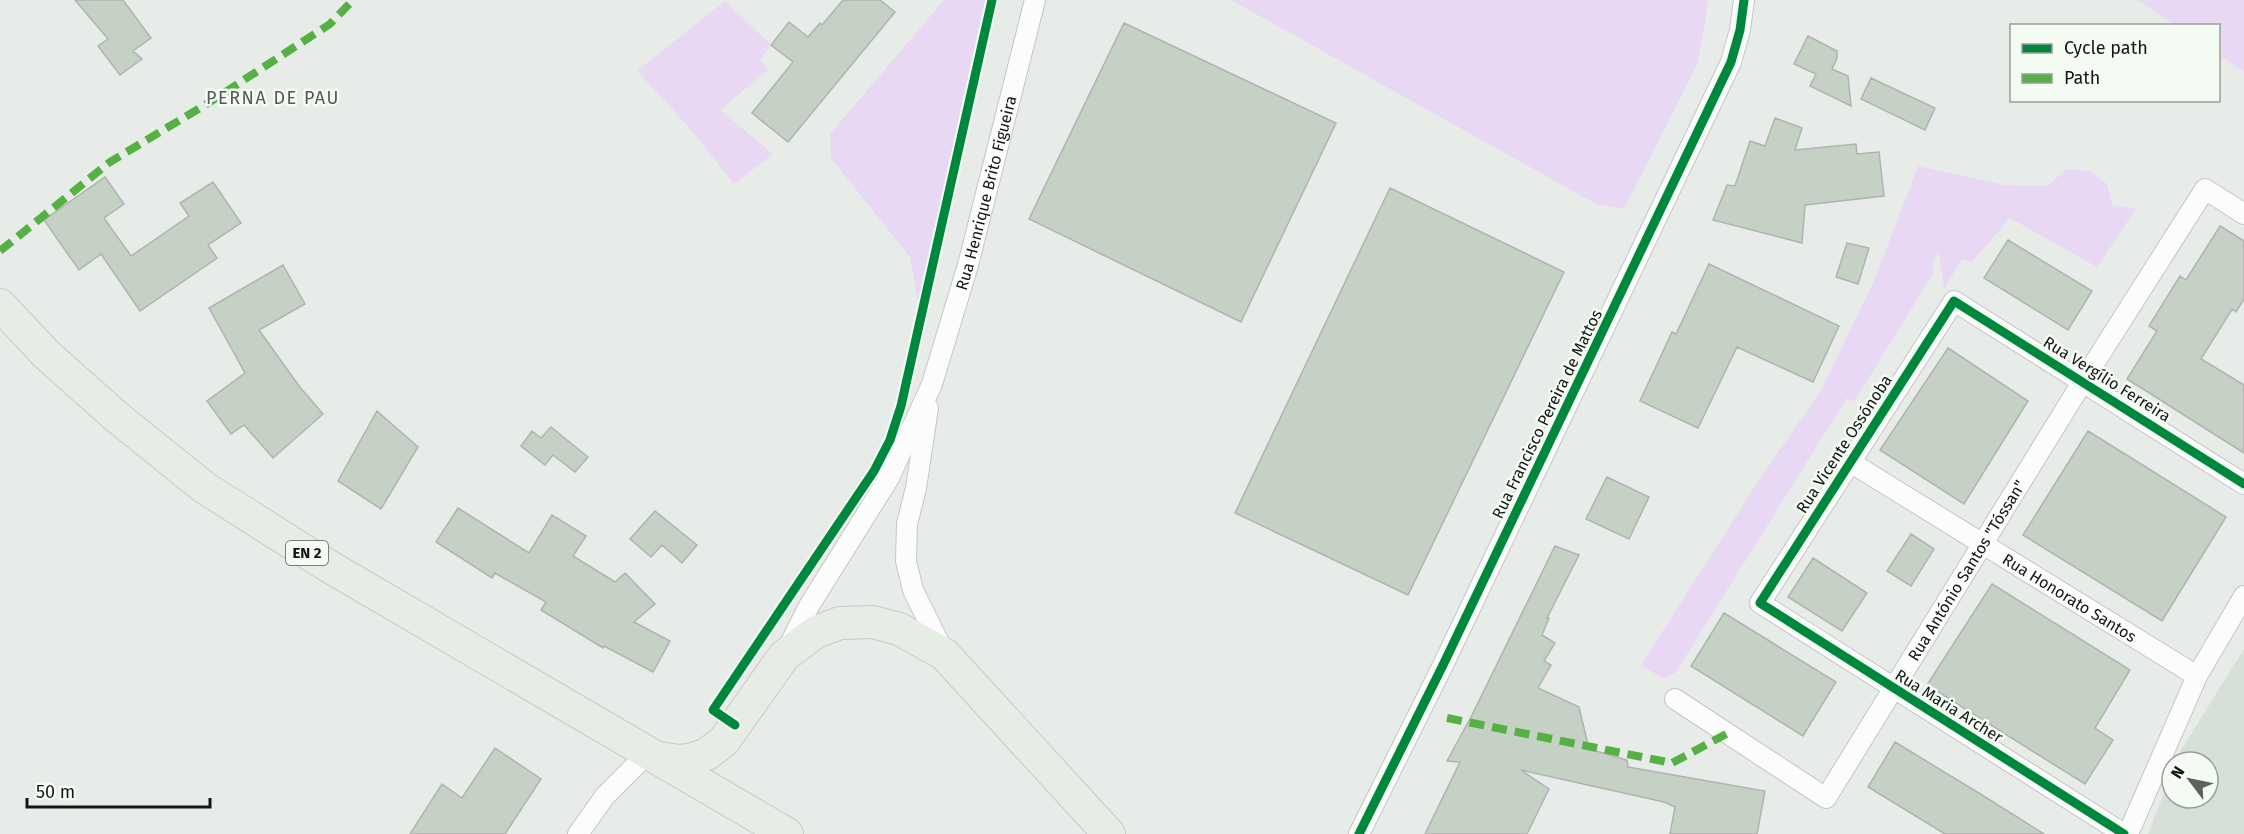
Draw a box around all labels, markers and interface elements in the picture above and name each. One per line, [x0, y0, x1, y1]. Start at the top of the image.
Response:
legend [2010, 24, 2220, 102]
text: Cycle path [2064, 37, 2148, 59]
text: Path [2064, 67, 2100, 89]
district label: PERNA DE PAU [206, 87, 340, 109]
street label: Rua Henrique Brito Figueira [951, 94, 1020, 292]
street label: Rua Francisco Pereira de Mattos [1488, 306, 1606, 522]
street label: Rua Vergílio Ferreira [2040, 332, 2174, 426]
street label: Rua Vicente Ossónoba [1792, 371, 1896, 517]
street label: Rua António Santos "Tóssan" [1903, 477, 2029, 664]
road number: EN 2 [286, 541, 328, 565]
street label: Rua Honorato Santos [1999, 549, 2140, 646]
street label: Rua Maria Archer [1892, 665, 2007, 747]
north arrow [2160, 750, 2220, 810]
text: N [2167, 763, 2189, 782]
scale bar [27, 771, 210, 809]
text: 50 m [36, 781, 75, 803]

